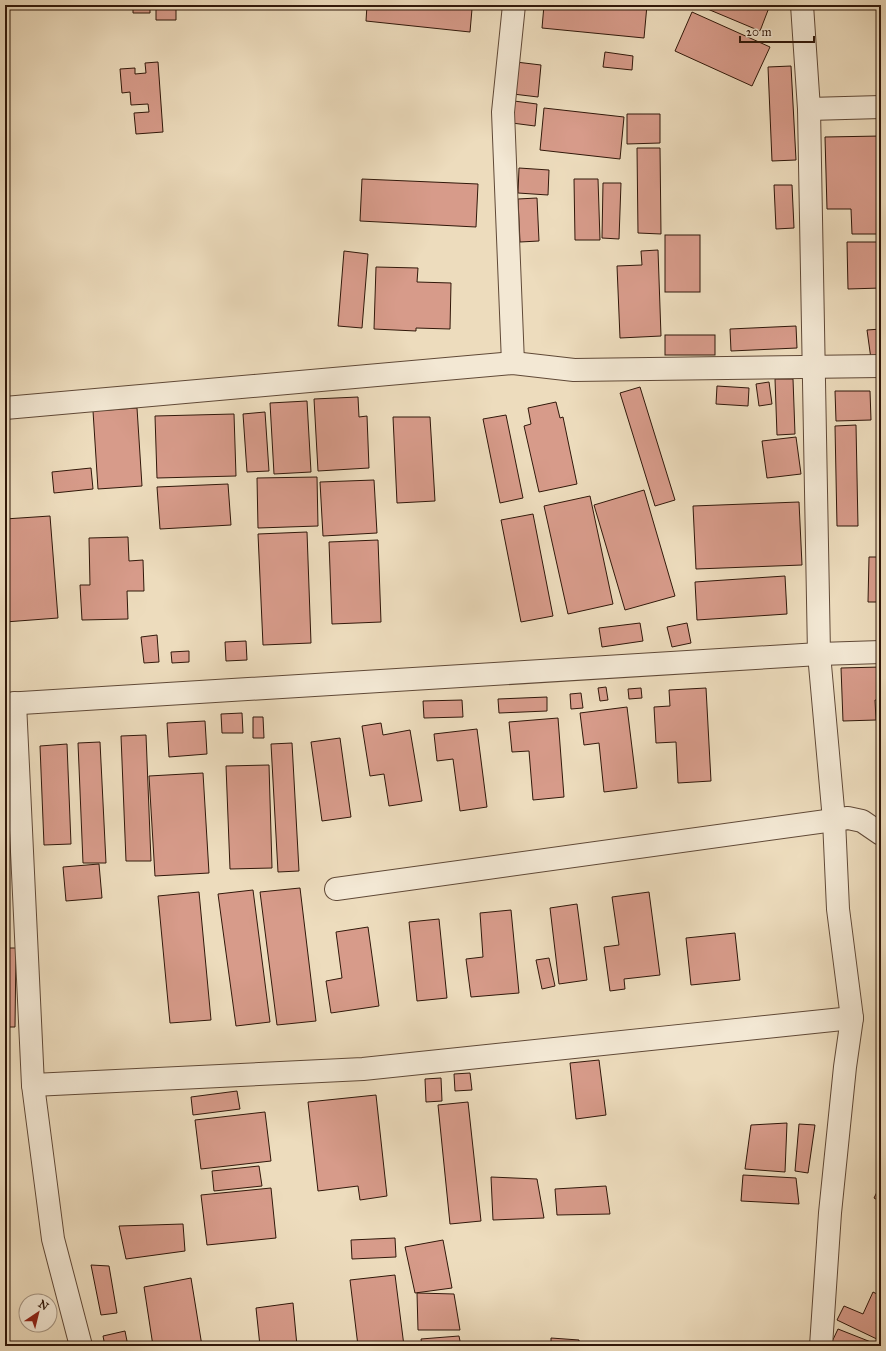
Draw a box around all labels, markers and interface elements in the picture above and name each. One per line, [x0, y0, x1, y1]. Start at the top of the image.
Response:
scale bar [740, 18, 814, 44]
text: 20 m [746, 25, 772, 39]
north arrow [18, 1293, 58, 1333]
text: N [36, 1297, 52, 1314]

